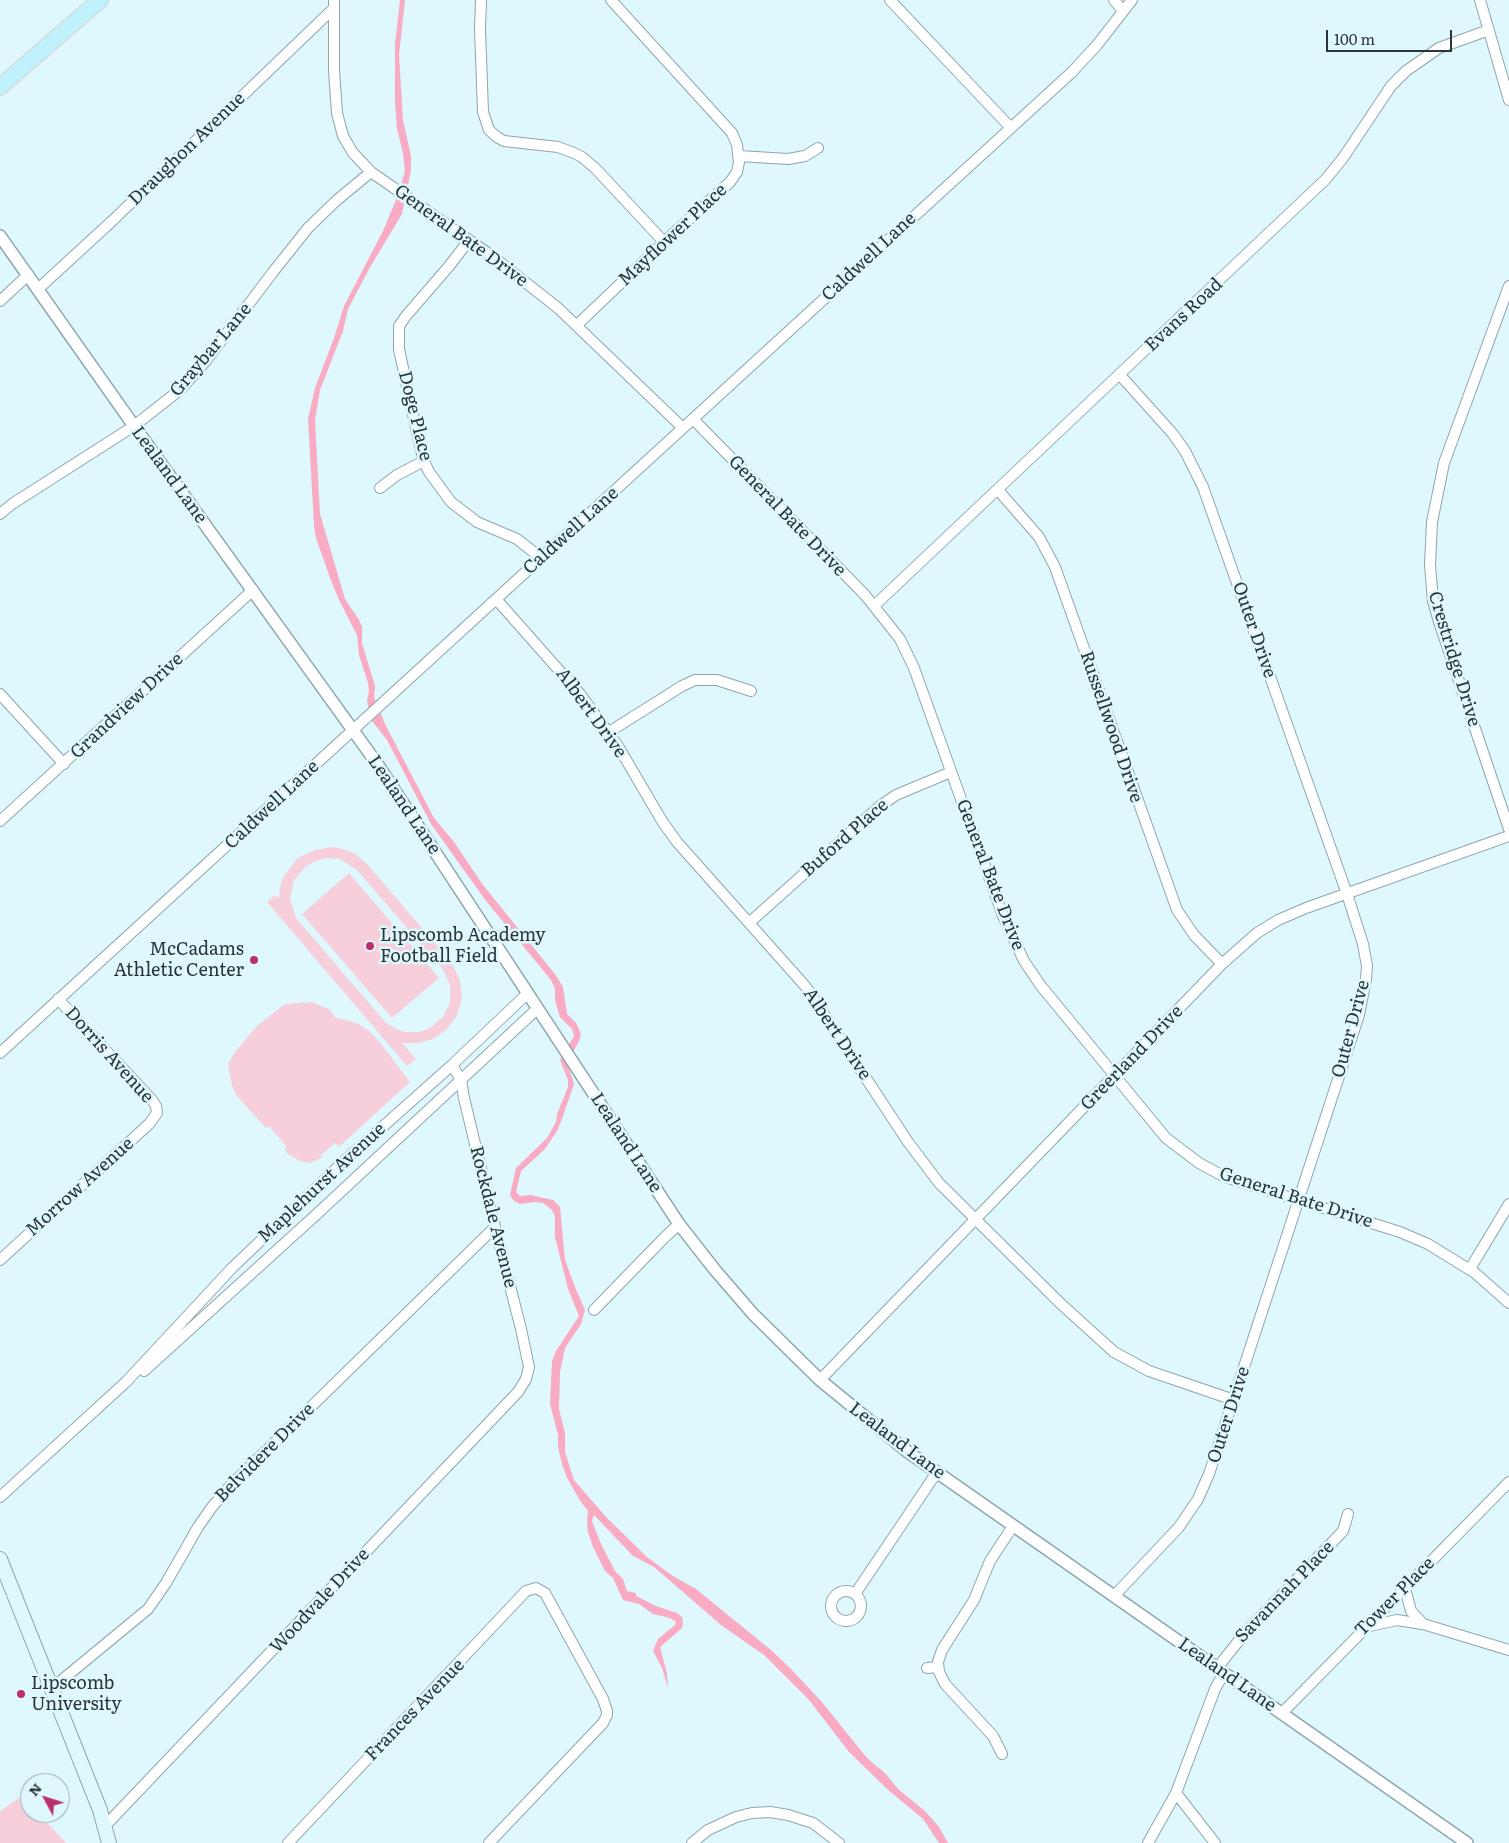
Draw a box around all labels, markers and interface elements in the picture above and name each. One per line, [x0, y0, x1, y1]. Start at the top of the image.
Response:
scale bar [1329, 20, 1455, 52]
text: 100 m [1334, 27, 1375, 50]
street label: Draughon Avenue [124, 88, 250, 210]
street label: Mayflower Place [614, 179, 732, 291]
street label: General Bate Drive [390, 180, 532, 292]
street label: Caldwell Lane [817, 208, 921, 306]
street label: Evans Road [1141, 274, 1227, 356]
street label: Graybar Lane [166, 299, 256, 401]
street label: Doge Place [393, 369, 437, 463]
street label: Lealand Lane [127, 422, 211, 528]
street label: General Bate Drive [724, 451, 850, 581]
street label: Caldwell Lane [519, 483, 623, 579]
street label: Outer Drive [1227, 579, 1281, 681]
street label: Crestridge Drive [1423, 589, 1485, 729]
street label: Grandview Drive [66, 648, 188, 764]
street label: Russellwood Drive [1075, 648, 1147, 806]
street label: Albert Drive [551, 664, 631, 762]
street label: Lealand Lane [363, 751, 445, 859]
street label: Caldwell Lane [220, 756, 324, 854]
street label: Buford Place [797, 794, 893, 882]
street label: General Bate Drive [951, 796, 1029, 954]
place label: Lipscomb Academy Football Field [380, 925, 546, 968]
place label: McCadams Athletic Center [114, 939, 244, 982]
marker: Lipscomb Academy Football Field [364, 940, 376, 952]
marker: McCadams Athletic Center [248, 954, 260, 966]
street label: Outer Drive [1328, 978, 1374, 1080]
street label: Albert Drive [798, 984, 876, 1084]
street label: Greerland Drive [1076, 1001, 1188, 1115]
street label: Dorris Avenue [60, 1002, 158, 1108]
street label: Lealand Lane [586, 1089, 666, 1197]
street label: Maplehurst Avenue [254, 1118, 390, 1248]
street label: Morrow Avenue [22, 1133, 138, 1241]
street label: Rockdale Avenue [465, 1144, 521, 1290]
street label: General Bate Drive [1217, 1163, 1375, 1233]
street label: Outer Drive [1203, 1364, 1255, 1466]
street label: Lealand Lane [845, 1398, 949, 1484]
street label: Belvidere Drive [211, 1399, 319, 1507]
street label: Savannah Place [1231, 1537, 1339, 1647]
street label: Woodvale Drive [266, 1544, 374, 1658]
street label: Tower Place [1351, 1553, 1439, 1641]
street label: Lealand Lane [1174, 1633, 1280, 1717]
street label: Frances Avenue [361, 1654, 469, 1766]
place label: Lipscomb University [31, 1673, 122, 1716]
marker: Lipscomb University [15, 1688, 27, 1700]
north arrow [20, 1773, 70, 1823]
text: N [23, 1778, 46, 1800]

